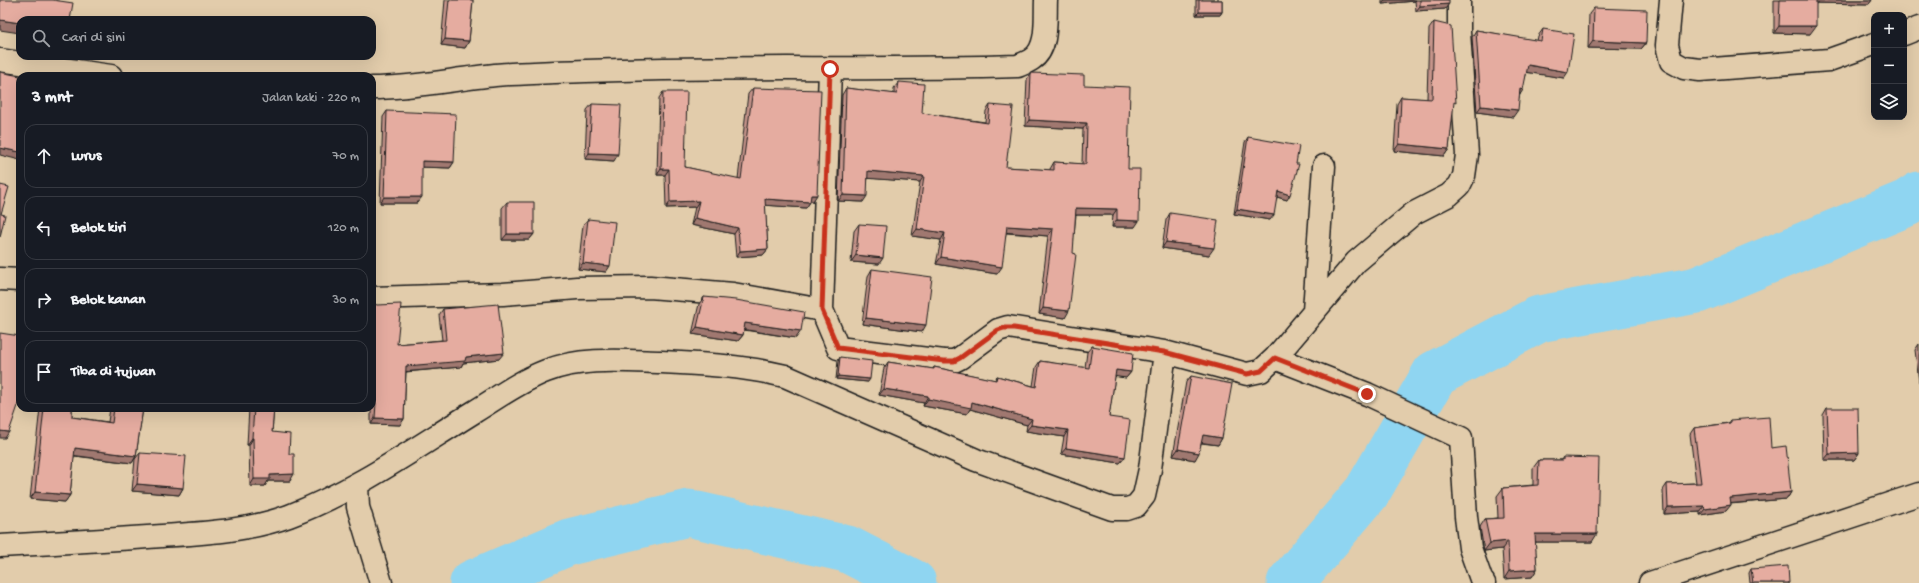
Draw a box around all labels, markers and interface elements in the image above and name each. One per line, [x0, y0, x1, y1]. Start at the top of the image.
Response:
map controls [1871, 12, 1907, 120]
button: + [1871, 12, 1907, 48]
search box [16, 16, 376, 60]
icon: search [30, 27, 52, 49]
text: Cari di sini [62, 29, 125, 47]
button: − [1871, 48, 1907, 84]
route start [821, 60, 839, 78]
button: layers [1871, 84, 1907, 120]
text: 3 mnt [32, 88, 72, 108]
text: Jalan kaki · 220 m [262, 91, 360, 106]
icon: ahead [33, 145, 55, 167]
text: Lurus [71, 147, 101, 165]
text: 70 m [333, 149, 359, 164]
icon: left [33, 217, 55, 239]
text: Belok kiri [71, 219, 126, 237]
text: 120 m [328, 221, 359, 236]
icon: right [33, 289, 55, 311]
text: Belok kanan [71, 291, 145, 309]
text: 30 m [333, 293, 359, 308]
icon: arrive [33, 361, 55, 383]
text: Tiba di tujuan [71, 363, 155, 381]
route end [1358, 385, 1376, 403]

